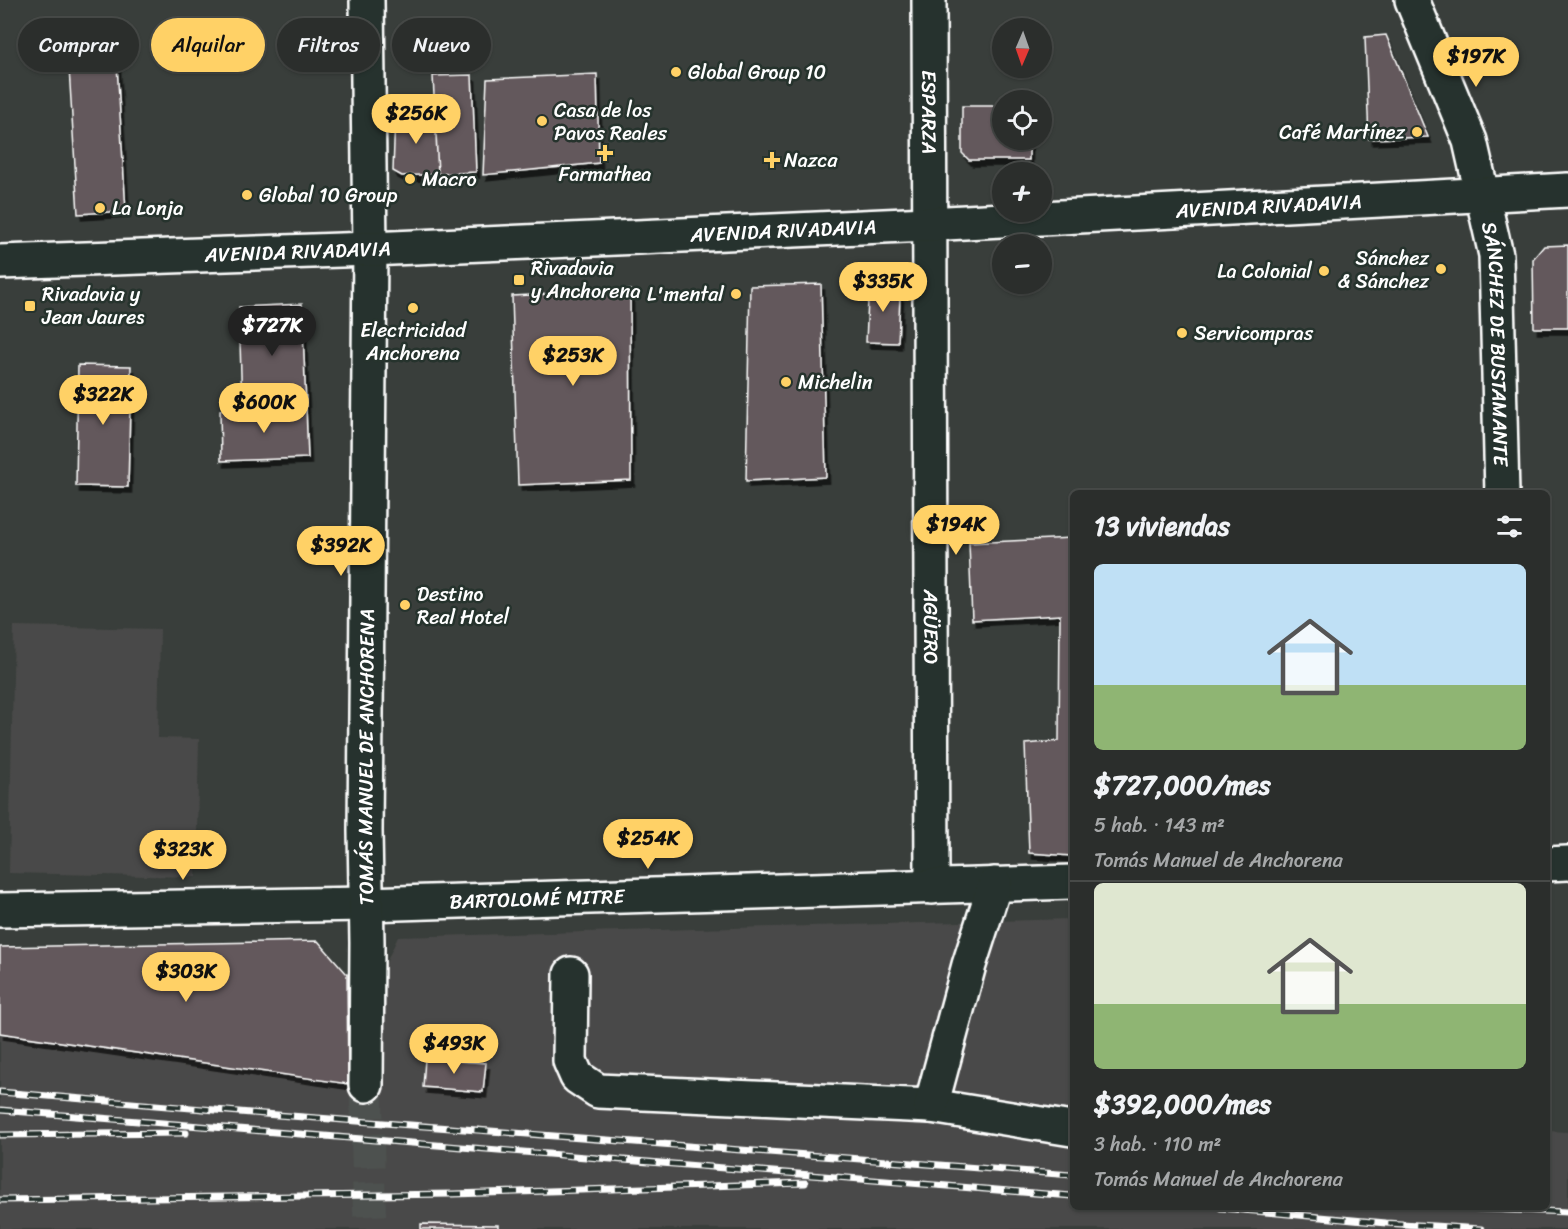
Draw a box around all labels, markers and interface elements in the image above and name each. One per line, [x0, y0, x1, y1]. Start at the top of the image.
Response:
chip: Comprar [18, 18, 139, 72]
chip: Alquilar [151, 18, 265, 72]
chip: Filtros [277, 18, 380, 72]
chip: Nuevo [392, 18, 491, 72]
north arrow [992, 18, 1052, 78]
map controls [992, 18, 1052, 294]
pin: $197K [1434, 37, 1518, 88]
text: $197K [1447, 39, 1505, 74]
place label: Global Group 10 [688, 55, 826, 90]
marker: Global Group 10 [669, 65, 683, 79]
street label: ESPARZA [912, 70, 947, 154]
button: locate [992, 90, 1052, 150]
place label: Casa de los Pavos Reales [554, 93, 668, 151]
pin: $256K [374, 94, 458, 145]
text: $256K [386, 96, 446, 131]
marker: Casa de los Pavos Reales [535, 114, 549, 128]
place label: Café Martínez [1279, 115, 1405, 150]
marker: Café Martínez [1410, 125, 1424, 139]
place label: Nazca [784, 143, 838, 178]
marker: Farmathea [598, 146, 612, 160]
marker: Nazca [765, 153, 779, 167]
place label: Farmathea [559, 157, 651, 192]
place label: Macro [422, 162, 477, 197]
button: + [992, 162, 1052, 222]
marker: Macro [403, 172, 417, 186]
place label: Global 10 Group [259, 178, 398, 213]
street label: AVENIDA RIVADAVIA [1174, 183, 1363, 228]
marker: Global 10 Group [240, 188, 254, 202]
place label: La Lonja [112, 191, 183, 226]
marker: La Lonja [93, 201, 107, 215]
street label: AVENIDA RIVADAVIA [689, 209, 877, 252]
street label: SÁNCHEZ DE BUSTAMANTE [1471, 218, 1519, 468]
street label: AVENIDA RIVADAVIA [203, 231, 392, 272]
button: − [992, 234, 1052, 294]
place label: Sánchez & Sánchez [1338, 241, 1429, 299]
place label: Rivadavia y Anchorena [531, 251, 640, 309]
place label: La Colonial [1217, 254, 1312, 289]
pin: $335K [841, 262, 925, 313]
marker: Sánchez & Sánchez [1434, 262, 1448, 276]
text: $335K [853, 264, 913, 299]
marker: La Colonial [1317, 264, 1331, 278]
marker: Rivadavia y Anchorena [512, 273, 526, 287]
place label: Rivadavia y Jean Jaures [41, 277, 145, 335]
place label: L'mental [647, 277, 725, 312]
marker: L'mental [729, 287, 743, 301]
marker: Rivadavia y Jean Jaures [23, 299, 37, 313]
marker: Electricidad Anchorena [406, 301, 420, 315]
pin: $727K [230, 306, 314, 357]
text: $727K [242, 308, 302, 343]
place label: Electricidad Anchorena [360, 313, 467, 371]
place label: Servicompras [1194, 316, 1314, 351]
marker: Servicompras [1175, 326, 1189, 340]
pin: $253K [531, 336, 615, 387]
text: $253K [543, 338, 603, 373]
place label: Michelin [798, 365, 873, 400]
pin: $322K [61, 375, 145, 426]
marker: Michelin [779, 375, 793, 389]
text: $322K [73, 377, 133, 412]
pin: $600K [222, 383, 306, 434]
text: $600K [233, 385, 295, 420]
text: 13 viviendas [1094, 503, 1230, 549]
pin: $194K [914, 505, 998, 556]
text: $194K [927, 507, 985, 542]
icon: filters [1493, 510, 1526, 543]
pin: $392K [299, 526, 383, 577]
text: $392K [311, 528, 371, 563]
place label: Destino Real Hotel [417, 577, 509, 635]
street label: AGÜERO [913, 588, 949, 665]
marker: Destino Real Hotel [398, 598, 412, 612]
icon: home [1256, 603, 1364, 711]
street label: TOMÁS MANUEL DE ANCHORENA [347, 609, 384, 906]
text: $727,000/mes [1094, 762, 1271, 808]
text: 5 hab. · 143 m² [1094, 808, 1225, 843]
pin: $254K [606, 819, 690, 870]
text: $254K [617, 821, 679, 856]
pin: $323K [141, 830, 225, 881]
text: $323K [153, 832, 213, 867]
text: Tomás Manuel de Anchorena [1094, 843, 1343, 878]
street label: BARTOLOMÉ MITRE [449, 878, 627, 919]
icon: home [1256, 922, 1364, 1030]
pin: $303K [144, 952, 228, 1003]
text: $303K [156, 954, 216, 989]
pin: $493K [412, 1024, 496, 1075]
text: $493K [423, 1026, 485, 1061]
text: $392,000/mes [1094, 1081, 1271, 1127]
text: 3 hab. · 110 m² [1094, 1127, 1221, 1162]
text: Tomás Manuel de Anchorena [1094, 1162, 1343, 1197]

